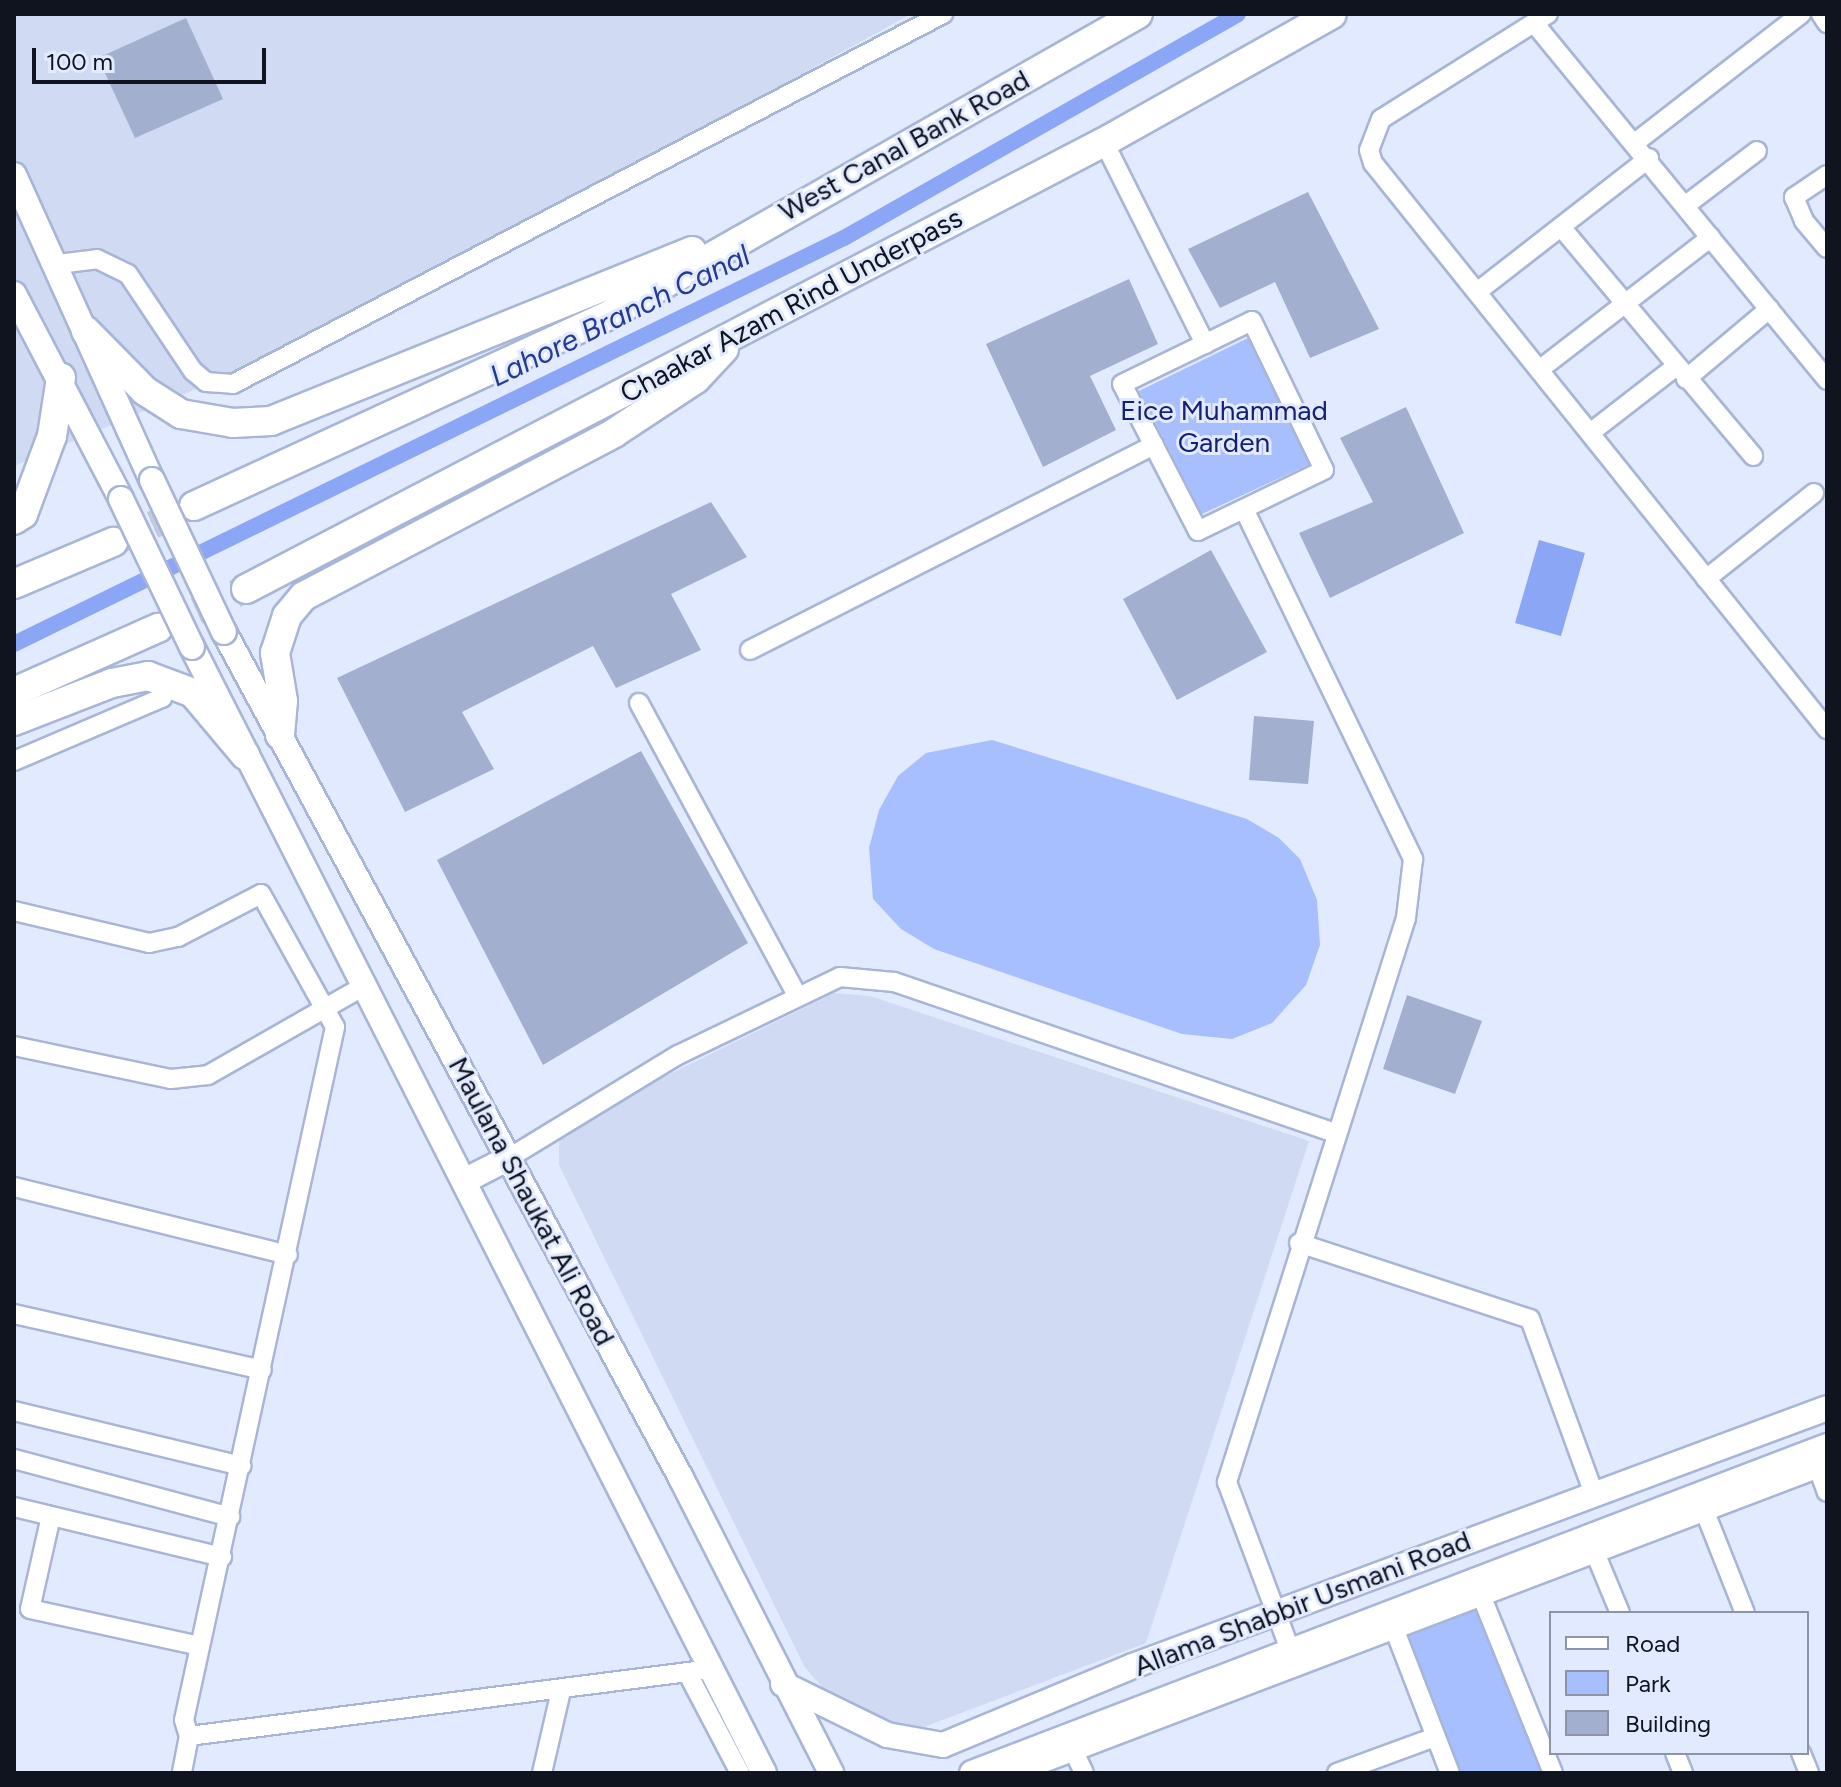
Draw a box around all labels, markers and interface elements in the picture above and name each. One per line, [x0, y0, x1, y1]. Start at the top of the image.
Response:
scale bar [36, 32, 270, 82]
text: 100 m [46, 47, 113, 76]
street label: West Canal Bank Road [773, 62, 1035, 228]
street label: Chaakar Azam Rind Underpass [614, 200, 968, 410]
water label: Lahore Branch Canal [484, 237, 756, 395]
park label: Eice Muhammad Garden [1120, 393, 1328, 459]
street label: Maulana Shaukat Ali Road [442, 1051, 622, 1351]
street label: Allama Shabbir Usmani Road [1129, 1523, 1475, 1683]
legend [1549, 1611, 1809, 1755]
text: Road [1625, 1629, 1680, 1658]
text: Park [1625, 1669, 1671, 1698]
text: Building [1625, 1709, 1711, 1738]

